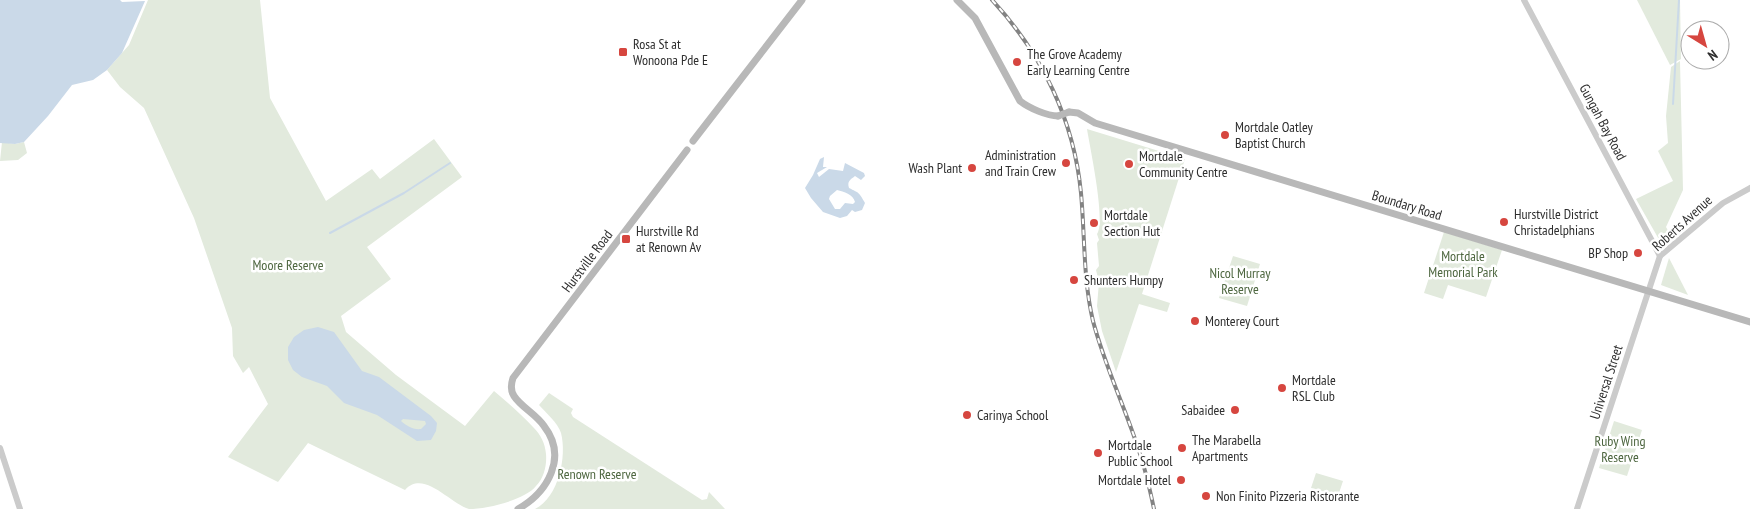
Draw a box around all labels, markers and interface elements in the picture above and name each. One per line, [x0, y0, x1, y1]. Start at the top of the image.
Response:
north arrow [1680, 20, 1730, 70]
place label: Rosa St at Wonoona Pde E [633, 35, 708, 69]
place label: The Grove Academy Early Learning Centre [1027, 45, 1130, 79]
marker: Rosa St at Wonoona Pde E [617, 46, 629, 58]
text: N [1704, 46, 1721, 65]
marker: The Grove Academy Early Learning Centre [1011, 56, 1023, 68]
street label: Gungah Bay Road [1575, 81, 1631, 163]
place label: Mortdale Oatley Baptist Church [1235, 118, 1314, 152]
marker: Mortdale Oatley Baptist Church [1219, 129, 1231, 141]
place label: Administration and Train Crew [985, 146, 1057, 180]
place label: Mortdale Community Centre [1139, 147, 1228, 181]
marker: Administration and Train Crew [1060, 157, 1072, 169]
marker: Mortdale Community Centre [1123, 158, 1135, 170]
place label: Wash Plant [908, 159, 962, 177]
marker: Wash Plant [966, 162, 978, 174]
street label: Boundary Road [1370, 186, 1444, 224]
street label: Roberts Avenue [1648, 191, 1716, 255]
place label: Hurstville District Christadelphians [1514, 205, 1598, 239]
place label: Mortdale Section Hut [1104, 206, 1160, 240]
marker: Hurstville District Christadelphians [1498, 216, 1510, 228]
marker: Mortdale Section Hut [1088, 217, 1100, 229]
place label: Hurstville Rd at Renown Av [636, 222, 702, 256]
street label: Hurstville Road [558, 226, 616, 296]
marker: Hurstville Rd at Renown Av [620, 233, 632, 245]
place label: BP Shop [1588, 244, 1628, 262]
park label: Mortdale Memorial Park [1428, 247, 1498, 281]
marker: BP Shop [1632, 247, 1644, 259]
park label: Moore Reserve [252, 256, 324, 274]
park label: Nicol Murray Reserve [1209, 264, 1271, 298]
place label: Shunters Humpy [1084, 271, 1164, 289]
marker: Shunters Humpy [1068, 274, 1080, 286]
place label: Monterey Court [1205, 312, 1279, 330]
marker: Monterey Court [1189, 315, 1201, 327]
street label: Universal Street [1586, 342, 1627, 421]
place label: Mortdale RSL Club [1292, 371, 1336, 405]
marker: Mortdale RSL Club [1276, 382, 1288, 394]
place label: Sabaidee [1181, 401, 1225, 419]
marker: Sabaidee [1229, 404, 1241, 416]
place label: Carinya School [977, 406, 1049, 424]
marker: Carinya School [961, 409, 973, 421]
place label: The Marabella Apartments [1192, 431, 1261, 465]
park label: Ruby Wing Reserve [1595, 432, 1645, 466]
place label: Mortdale Public School [1108, 436, 1173, 470]
marker: The Marabella Apartments [1176, 442, 1188, 454]
marker: Mortdale Public School [1092, 447, 1104, 459]
park label: Renown Reserve [558, 465, 637, 483]
place label: Mortdale Hotel [1098, 471, 1172, 489]
marker: Mortdale Hotel [1175, 474, 1187, 486]
place label: Non Finito Pizzeria Ristorante [1216, 487, 1360, 505]
marker: Non Finito Pizzeria Ristorante [1200, 490, 1212, 502]

